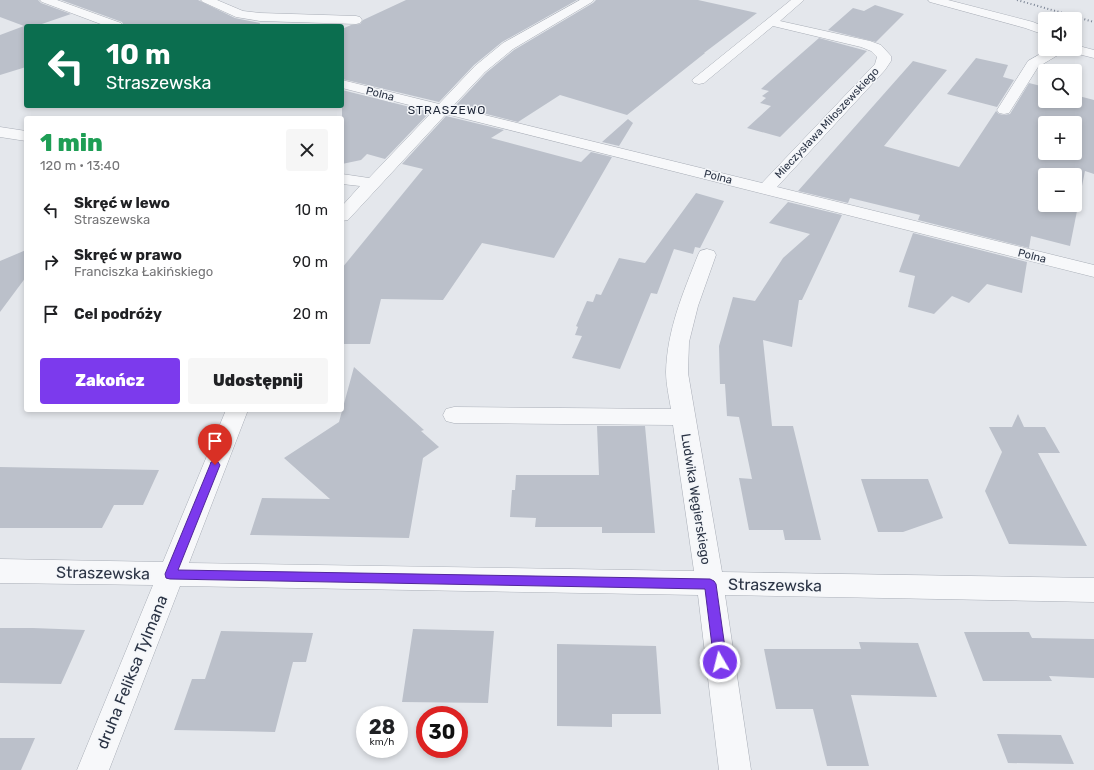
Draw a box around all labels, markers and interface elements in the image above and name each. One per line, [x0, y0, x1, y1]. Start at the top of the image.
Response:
map controls [1038, 12, 1082, 212]
button: sound [1038, 12, 1082, 56]
text: 10 m [106, 38, 171, 71]
icon: left [40, 40, 92, 92]
button: search [1038, 64, 1082, 108]
street label: Mieczysława Miłoszewskiego [772, 65, 882, 181]
text: Straszewska [106, 72, 211, 94]
street label: Polna [364, 84, 396, 104]
district label: STRASZEWO [408, 103, 486, 117]
button: + [1038, 116, 1082, 160]
text: 1 min [40, 129, 103, 157]
button: close [286, 129, 328, 171]
text: 120 m · 13:40 [40, 158, 120, 173]
street label: Polna [702, 167, 734, 187]
button: − [1038, 168, 1082, 212]
text: Skręć w lewo [74, 194, 170, 212]
icon: left [40, 199, 62, 221]
text: 10 m [295, 201, 328, 219]
text: Straszewska [74, 212, 150, 227]
text: Skręć w prawo [74, 246, 182, 264]
street label: Polna [1016, 246, 1048, 266]
icon: right [40, 251, 62, 273]
text: 90 m [293, 253, 328, 271]
text: Franciszka Łakińskiego [74, 264, 213, 279]
icon: arrive [40, 303, 62, 325]
text: Cel podróży [74, 305, 162, 323]
text: 20 m [293, 305, 328, 323]
button: Zakończ [40, 358, 180, 404]
button: Udostępnij [188, 358, 328, 404]
pin [198, 424, 232, 465]
icon: arrive [204, 430, 226, 452]
street label: Ludwika Węgierskiego [677, 432, 714, 566]
street label: Straszewska [56, 563, 150, 583]
street label: Straszewska [728, 575, 822, 595]
street label: druha Feliksa Tylmana [92, 592, 172, 752]
position arrow [699, 641, 741, 683]
speed limit sign: 30 [416, 706, 468, 758]
text: 28 [369, 715, 395, 739]
text: km/h [370, 736, 394, 748]

